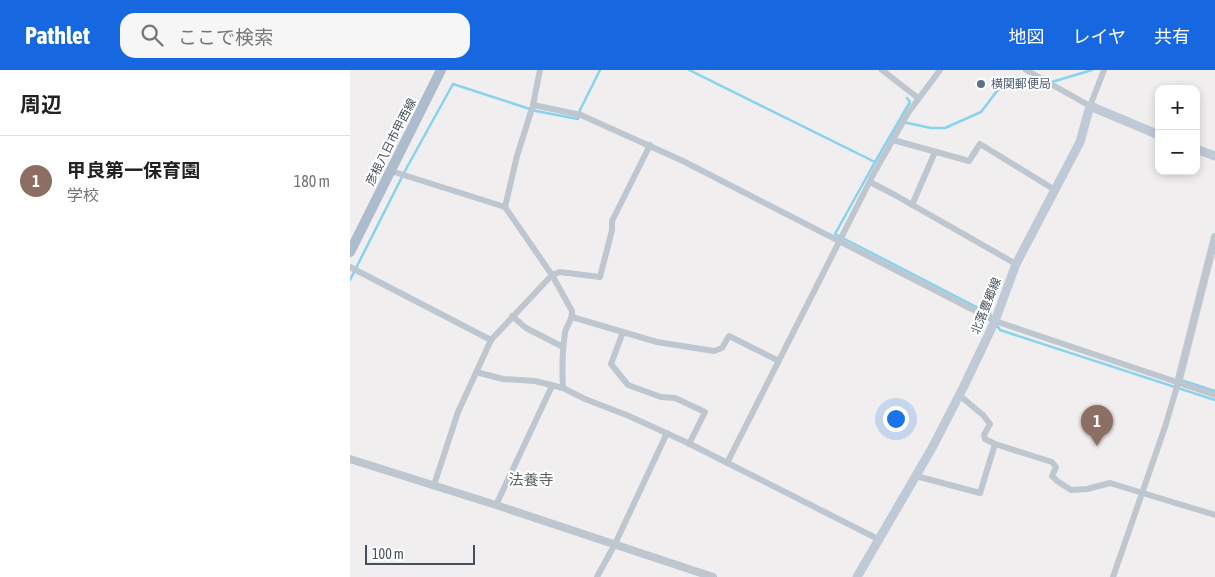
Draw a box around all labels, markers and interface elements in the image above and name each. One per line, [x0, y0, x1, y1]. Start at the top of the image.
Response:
search box [120, 13, 470, 58]
icon: search [138, 21, 166, 49]
text: Pathlet [25, 22, 90, 49]
text: ここで検索 [178, 26, 273, 48]
text: 地図 [1009, 26, 1045, 47]
text: レイヤ [1073, 26, 1126, 47]
text: 共有 [1154, 26, 1190, 47]
place label: 横関郵便局 [991, 77, 1051, 91]
marker: 横関郵便局 [975, 78, 987, 90]
map controls [1155, 85, 1200, 175]
button: + [1155, 85, 1200, 130]
text: 周辺 [20, 92, 62, 116]
street label: 彦根八日市甲西線 [363, 96, 419, 188]
button: − [1155, 130, 1200, 175]
text: 甲良第一保育園 [67, 159, 200, 181]
text: 1 [32, 172, 40, 190]
text: 180 m [294, 172, 330, 190]
text: 学校 [67, 186, 99, 204]
street label: 北落豊郷線 [968, 276, 1004, 336]
pin: 1 [1081, 405, 1113, 446]
your location [883, 406, 909, 432]
district label: 法養寺 [508, 471, 554, 488]
scale bar [365, 542, 475, 565]
text: 100 m [372, 546, 404, 562]

